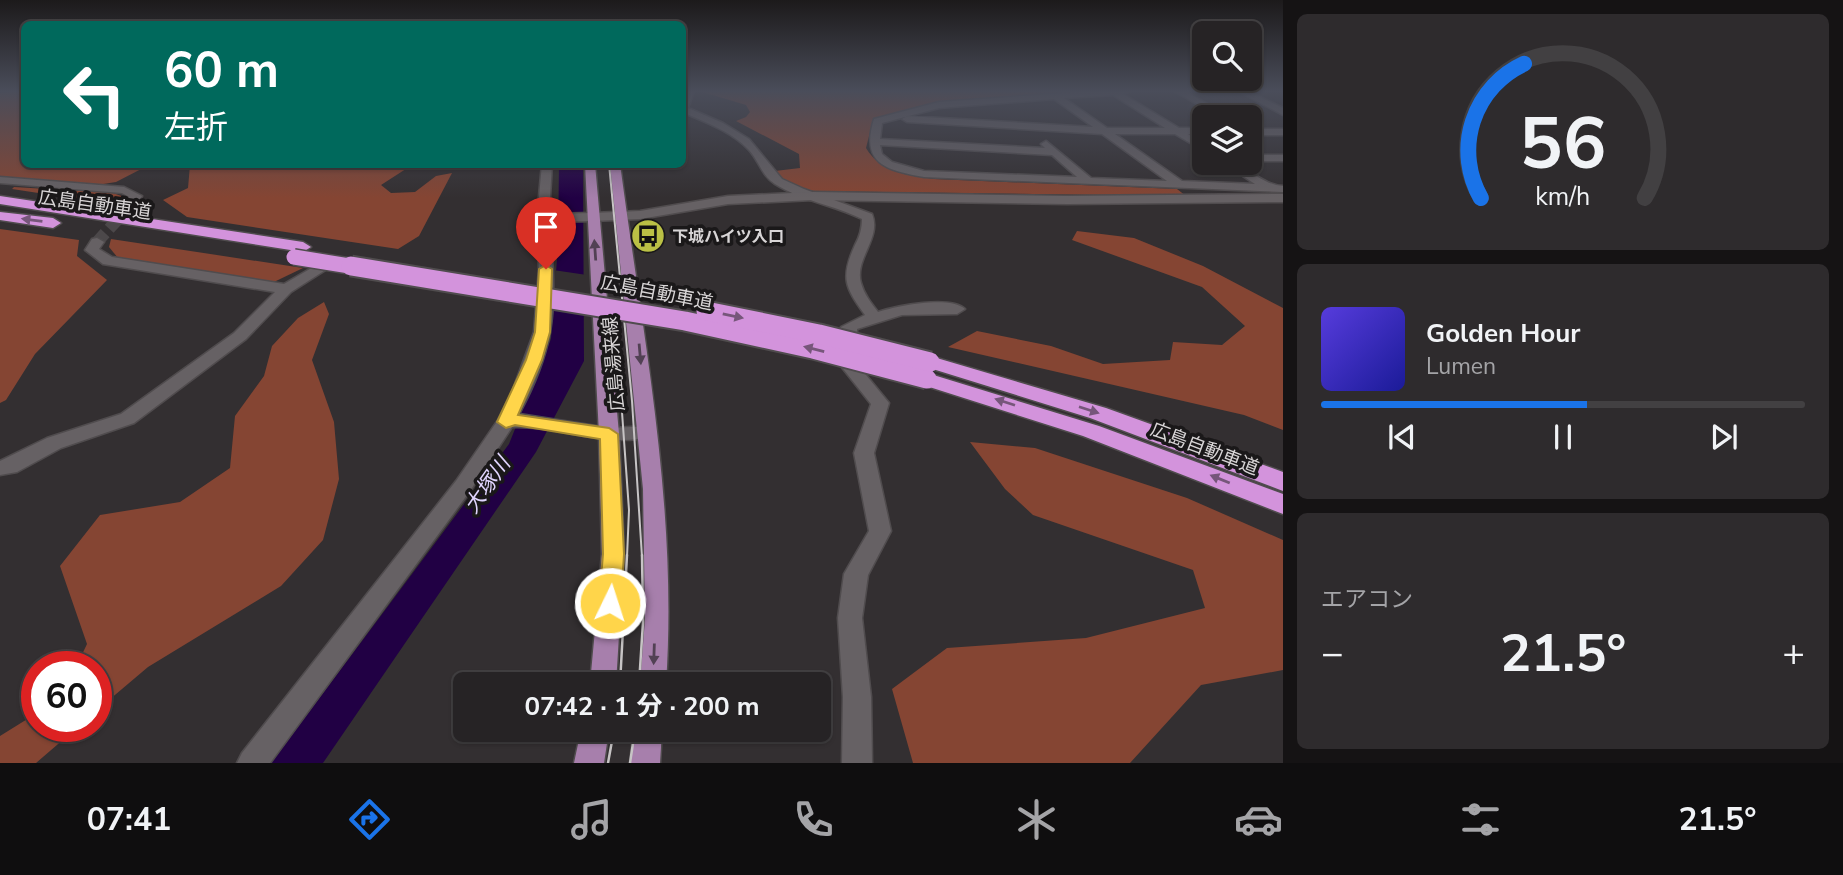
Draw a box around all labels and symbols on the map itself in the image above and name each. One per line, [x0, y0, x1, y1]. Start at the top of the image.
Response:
street label: 広島自動車道 [37, 184, 153, 226]
pin [516, 197, 576, 269]
one-way arrow [21, 215, 43, 226]
bus stop icon: 下城ハイツ入口 [629, 217, 667, 255]
place label: 下城ハイツ入口 [672, 226, 784, 248]
one-way arrow [589, 238, 600, 260]
street label: 広島自動車道 [598, 269, 715, 317]
one-way arrow [722, 311, 744, 322]
street label: 広島湯来線 [597, 315, 631, 412]
one-way arrow [635, 343, 646, 365]
one-way arrow [803, 343, 825, 354]
one-way arrow [995, 397, 1016, 407]
one-way arrow [1078, 405, 1099, 416]
street label: 広島自動車道 [1147, 416, 1263, 481]
water label: 大塚川 [457, 450, 518, 519]
one-way arrow [1209, 473, 1230, 484]
position arrow [573, 566, 647, 640]
one-way arrow [649, 643, 660, 665]
speed limit sign: 60 [21, 651, 112, 742]

